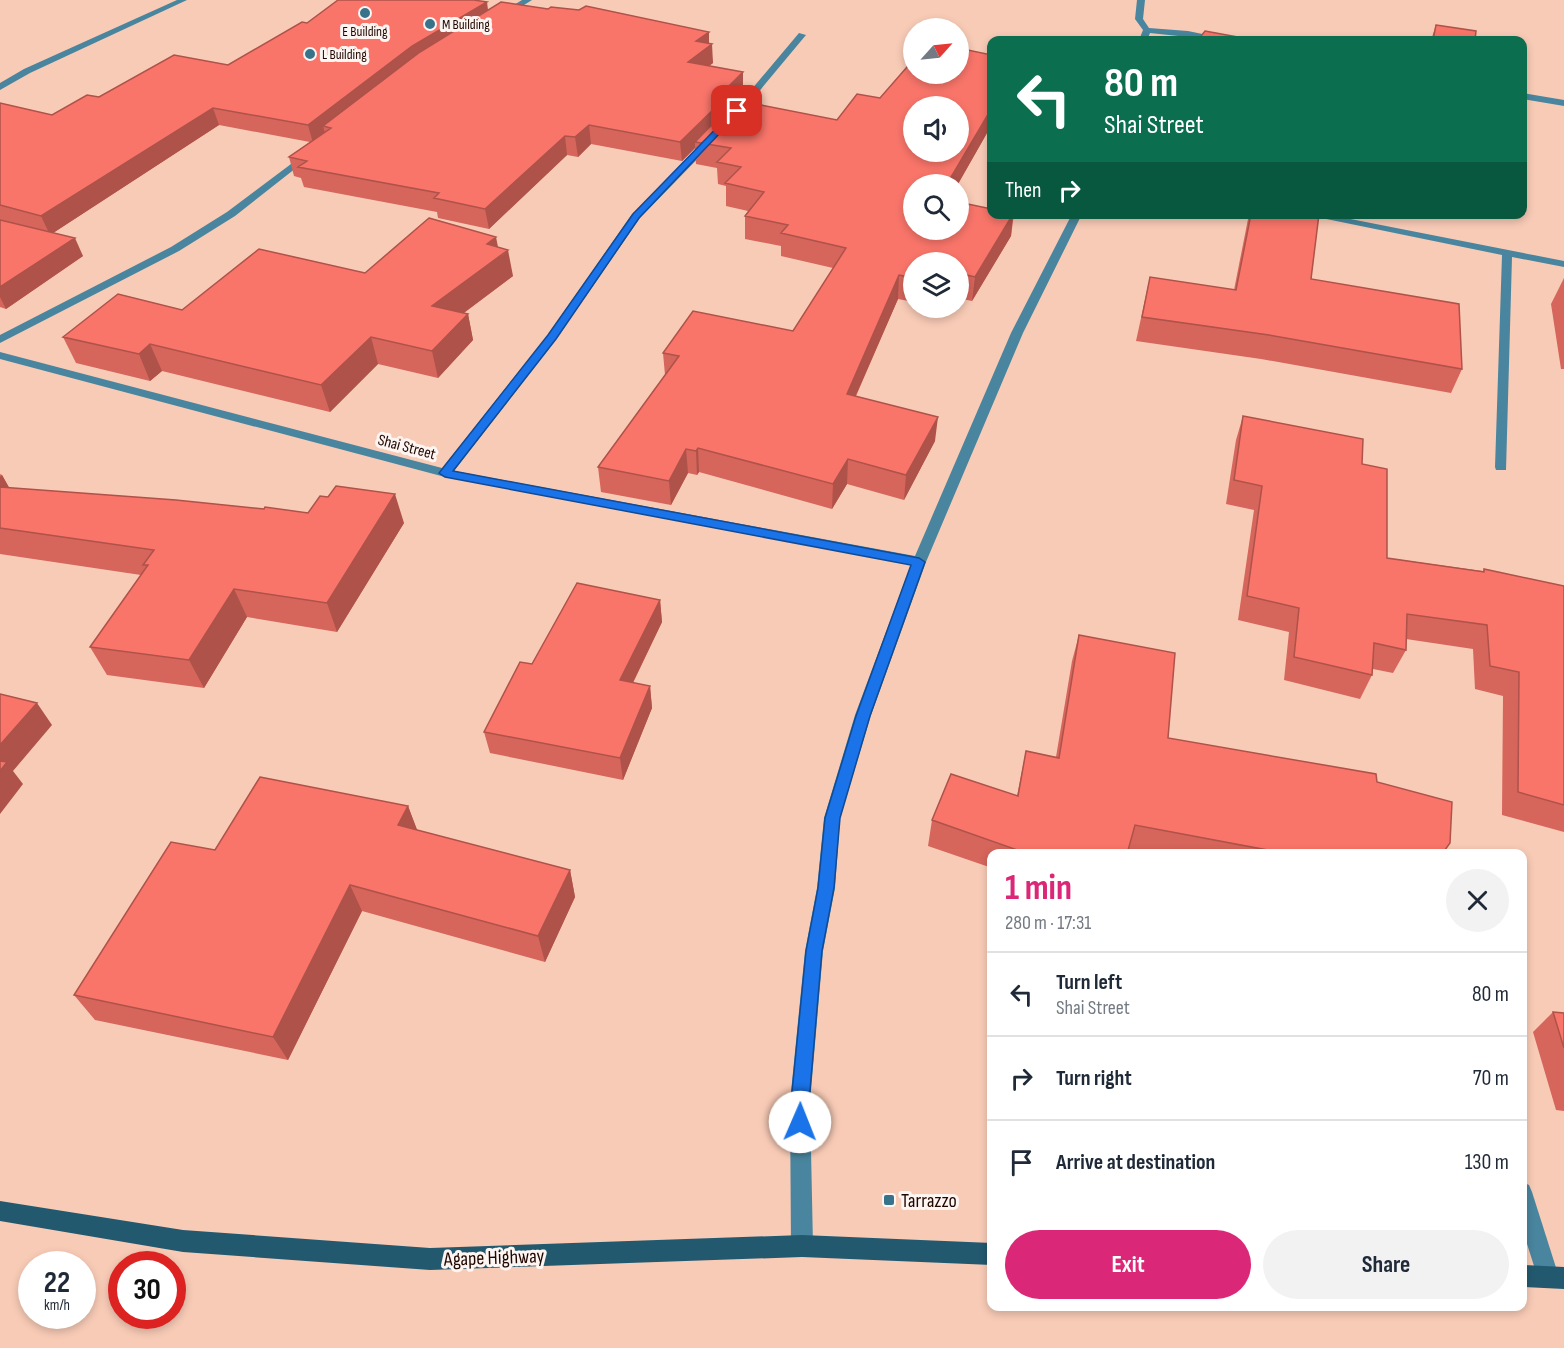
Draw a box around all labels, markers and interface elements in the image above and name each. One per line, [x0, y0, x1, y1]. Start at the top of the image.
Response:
marker: E Building [358, 6, 372, 20]
place label: M Building [442, 16, 490, 33]
marker: M Building [423, 17, 437, 31]
north arrow [903, 18, 969, 84]
map controls [903, 18, 969, 318]
place label: E Building [342, 23, 388, 40]
place label: L Building [322, 46, 367, 63]
marker: L Building [303, 47, 317, 61]
text: 80 m [1104, 58, 1178, 109]
icon: left [1005, 60, 1083, 138]
pin [711, 85, 762, 136]
icon: arrive [720, 94, 753, 127]
button: sound [903, 96, 969, 162]
text: Shai Street [1104, 109, 1204, 141]
button: search [903, 174, 969, 240]
icon: right [1053, 174, 1086, 207]
text: Then [1005, 177, 1041, 204]
button: layers [903, 252, 969, 318]
street label: Shai Street [376, 431, 438, 464]
text: 1 min [1005, 867, 1072, 910]
button: close [1446, 869, 1509, 932]
text: 280 m · 17:31 [1005, 911, 1091, 935]
text: Turn left [1056, 969, 1122, 996]
icon: left [1005, 978, 1038, 1011]
text: 80 m [1472, 981, 1509, 1008]
text: Shai Street [1056, 996, 1130, 1020]
icon: right [1005, 1062, 1038, 1095]
text: Turn right [1056, 1065, 1132, 1092]
text: 70 m [1473, 1065, 1509, 1092]
position arrow [768, 1090, 832, 1154]
icon: arrive [1005, 1146, 1038, 1179]
text: Arrive at destination [1056, 1149, 1215, 1176]
text: 130 m [1465, 1149, 1509, 1176]
place label: Tarrazzo [901, 1189, 957, 1213]
marker: Tarrazzo [882, 1193, 896, 1207]
button: Exit [1005, 1230, 1251, 1299]
button: Share [1263, 1230, 1509, 1299]
street label: Agape Highway [442, 1244, 545, 1272]
speed limit sign: 30 [108, 1251, 186, 1329]
text: 22 [44, 1265, 70, 1301]
text: km/h [44, 1296, 70, 1315]

